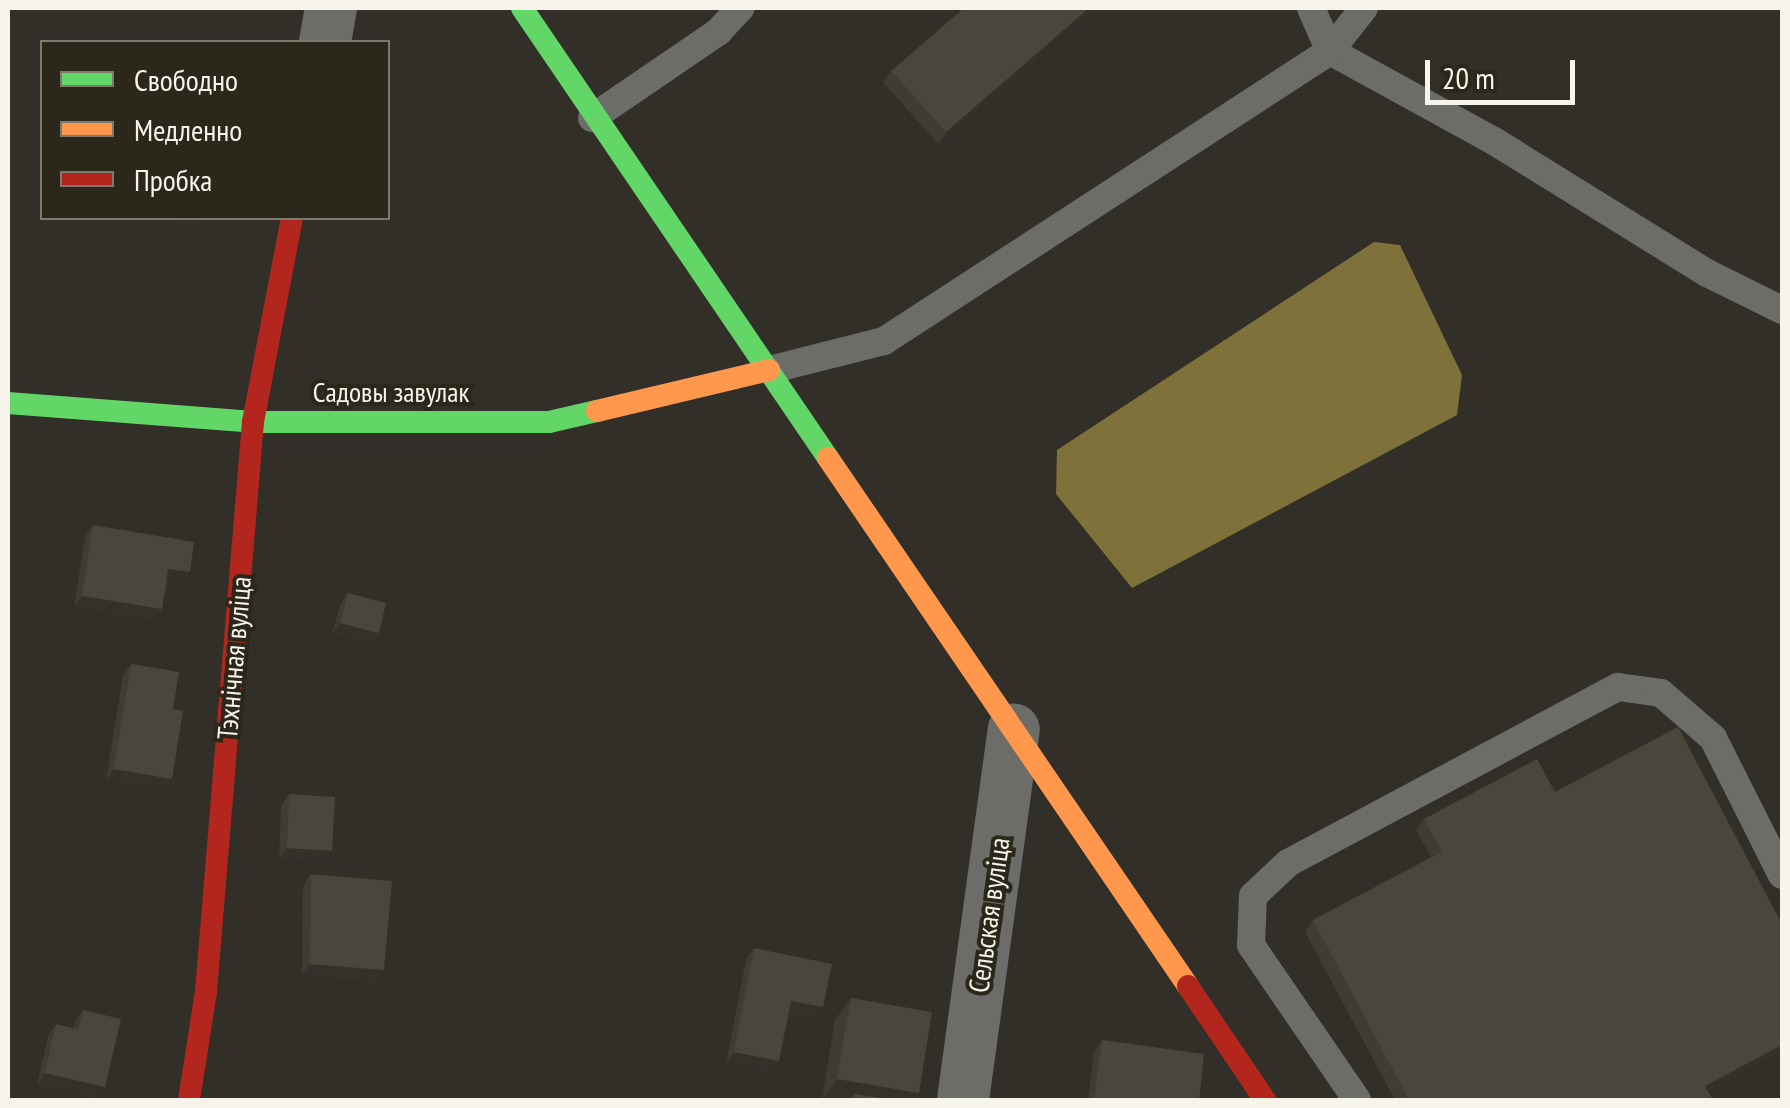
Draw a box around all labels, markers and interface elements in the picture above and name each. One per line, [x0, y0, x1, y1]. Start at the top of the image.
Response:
legend [40, 40, 390, 220]
scale bar [1430, 40, 1580, 102]
text: 20 m [1442, 58, 1495, 97]
text: Свободно [134, 60, 238, 99]
text: Медленно [134, 110, 242, 149]
text: Пробка [134, 160, 212, 199]
street label: Садовы завулак [313, 375, 469, 409]
street label: Тэхнічная вуліца [210, 575, 258, 741]
street label: Сельская вуліца [961, 835, 1017, 995]

